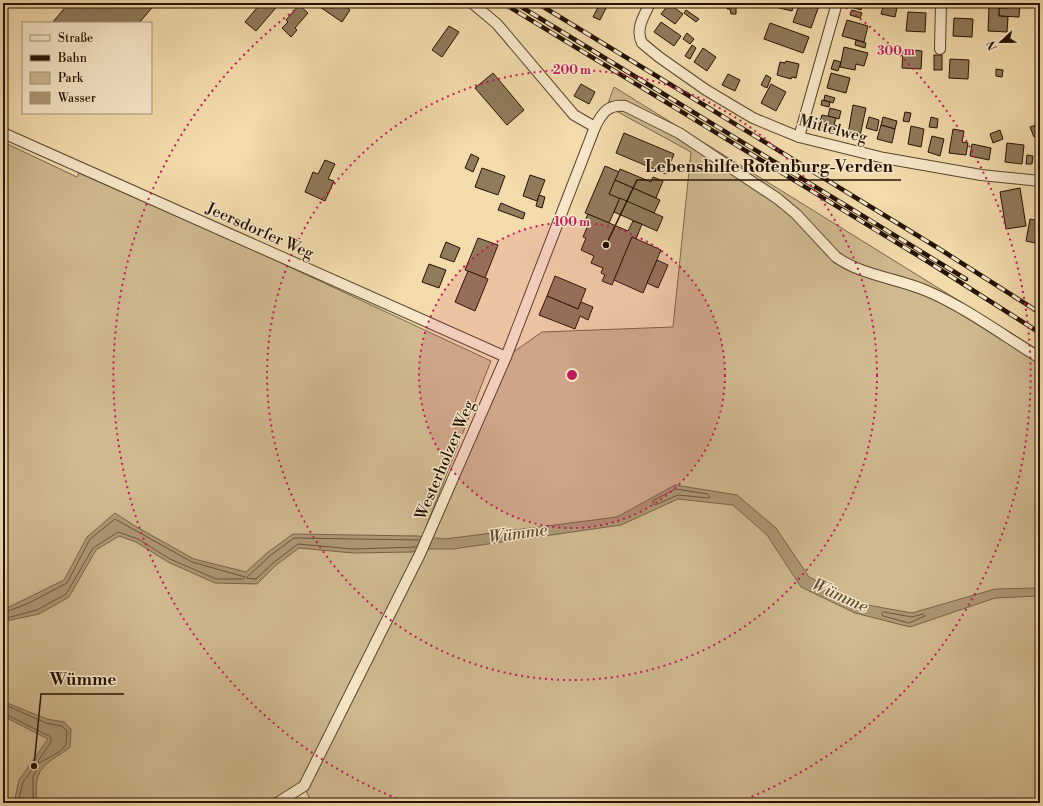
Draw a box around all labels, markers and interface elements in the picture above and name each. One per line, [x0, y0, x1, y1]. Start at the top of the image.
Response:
legend [22, 22, 152, 114]
north arrow [981, 22, 1021, 62]
text: Straße [58, 31, 93, 46]
text: N [984, 38, 1001, 52]
text: 300 m [877, 44, 915, 59]
text: Bahn [57, 51, 87, 66]
text: 200 m [553, 63, 591, 78]
text: Park [58, 71, 84, 86]
text: Wasser [57, 91, 96, 106]
street label: Mittelweg [796, 110, 870, 148]
callout: Lebenshilfe Rotenburg-Verden [637, 151, 901, 180]
text: Lebenshilfe Rotenburg-Verden [645, 156, 894, 178]
street label: Jeersdorfer Weg [202, 198, 318, 264]
text: 100 m [554, 215, 590, 230]
centre of rings [565, 368, 579, 382]
street label: Westerholzer Weg [410, 397, 479, 524]
water label: Wümme [487, 519, 549, 549]
water label: Wümme [809, 574, 872, 618]
callout: Wümme [41, 665, 124, 694]
text: Wümme [49, 669, 117, 691]

